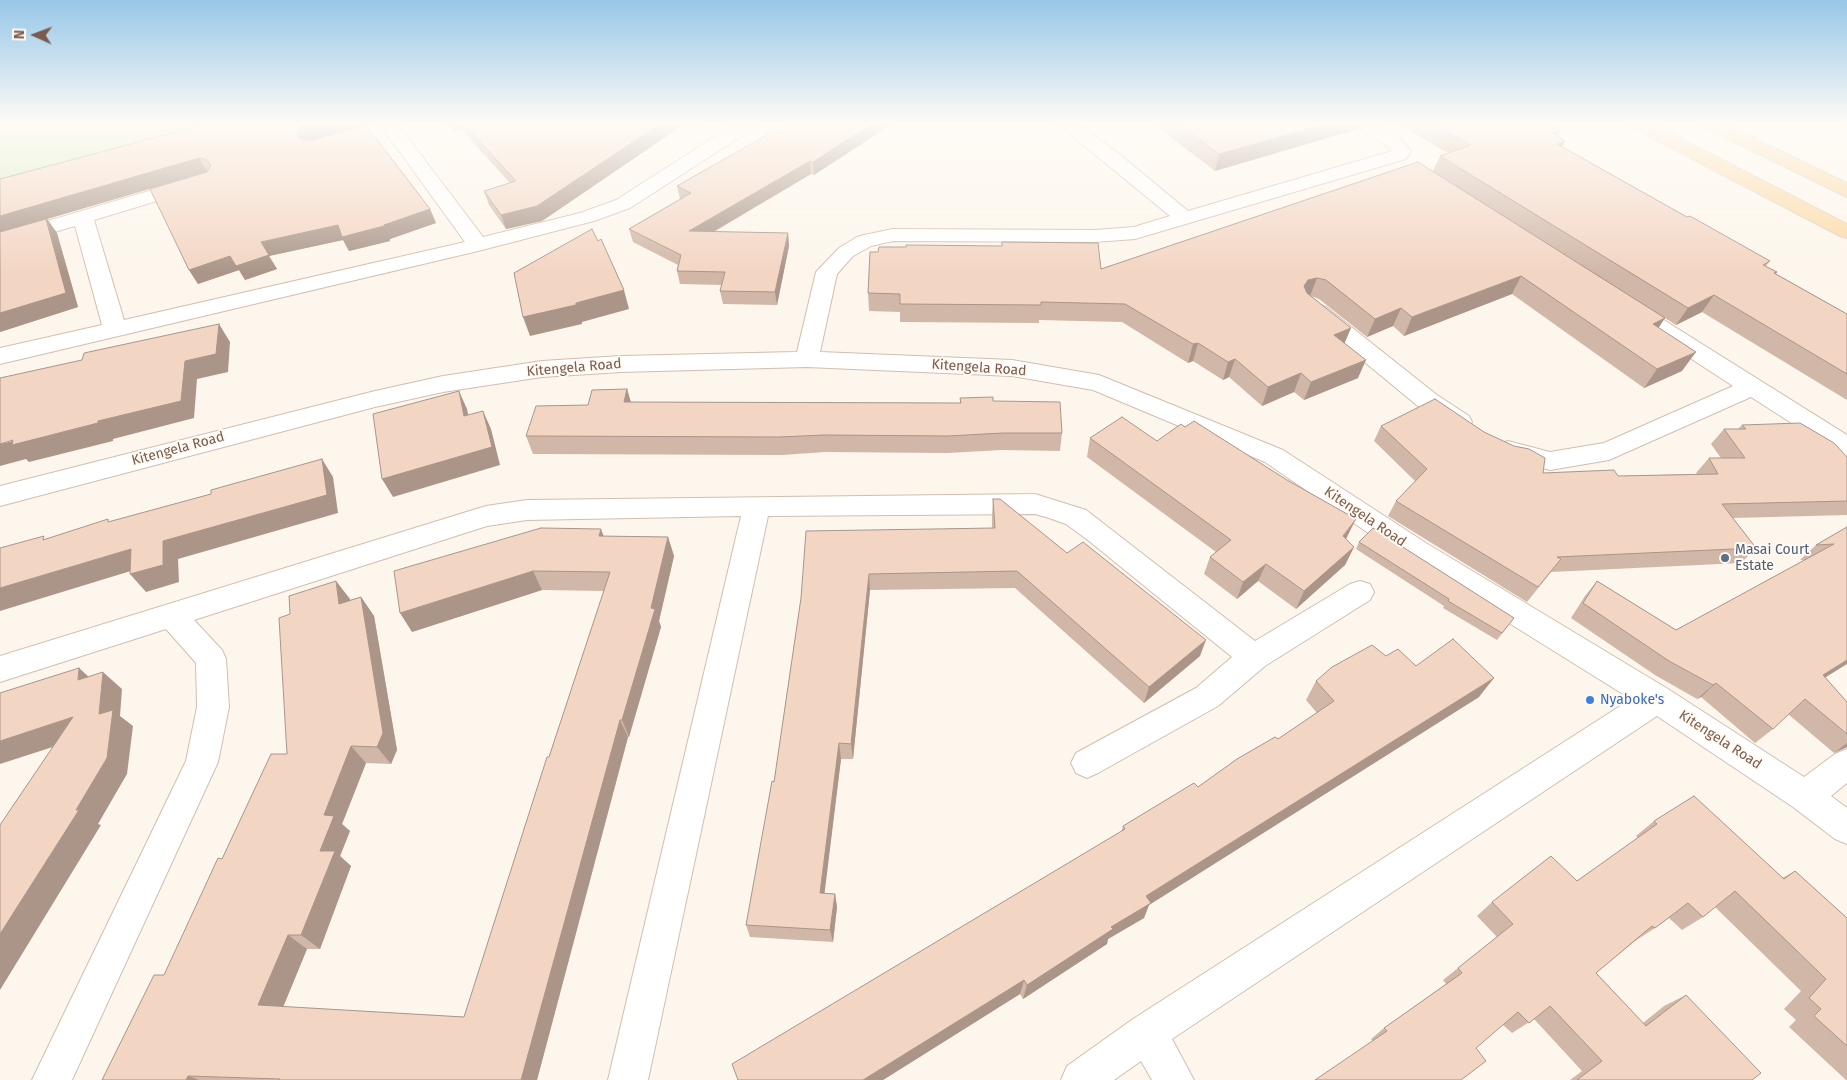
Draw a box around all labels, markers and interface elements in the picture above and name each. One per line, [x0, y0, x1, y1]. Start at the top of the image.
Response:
north arrow [10, 10, 60, 60]
text: N [11, 30, 28, 39]
street label: Kitengela Road [526, 355, 622, 381]
street label: Kitengela Road [931, 356, 1027, 380]
street label: Kitengela Road [130, 429, 226, 469]
street label: Kitengela Road [1321, 483, 1409, 551]
place label: Masai Court Estate [1735, 542, 1809, 574]
marker: Masai Court Estate [1719, 552, 1731, 564]
place label: Nyaboke's [1600, 692, 1664, 708]
marker: Nyaboke's [1584, 694, 1596, 706]
street label: Kitengela Road [1676, 707, 1764, 773]

